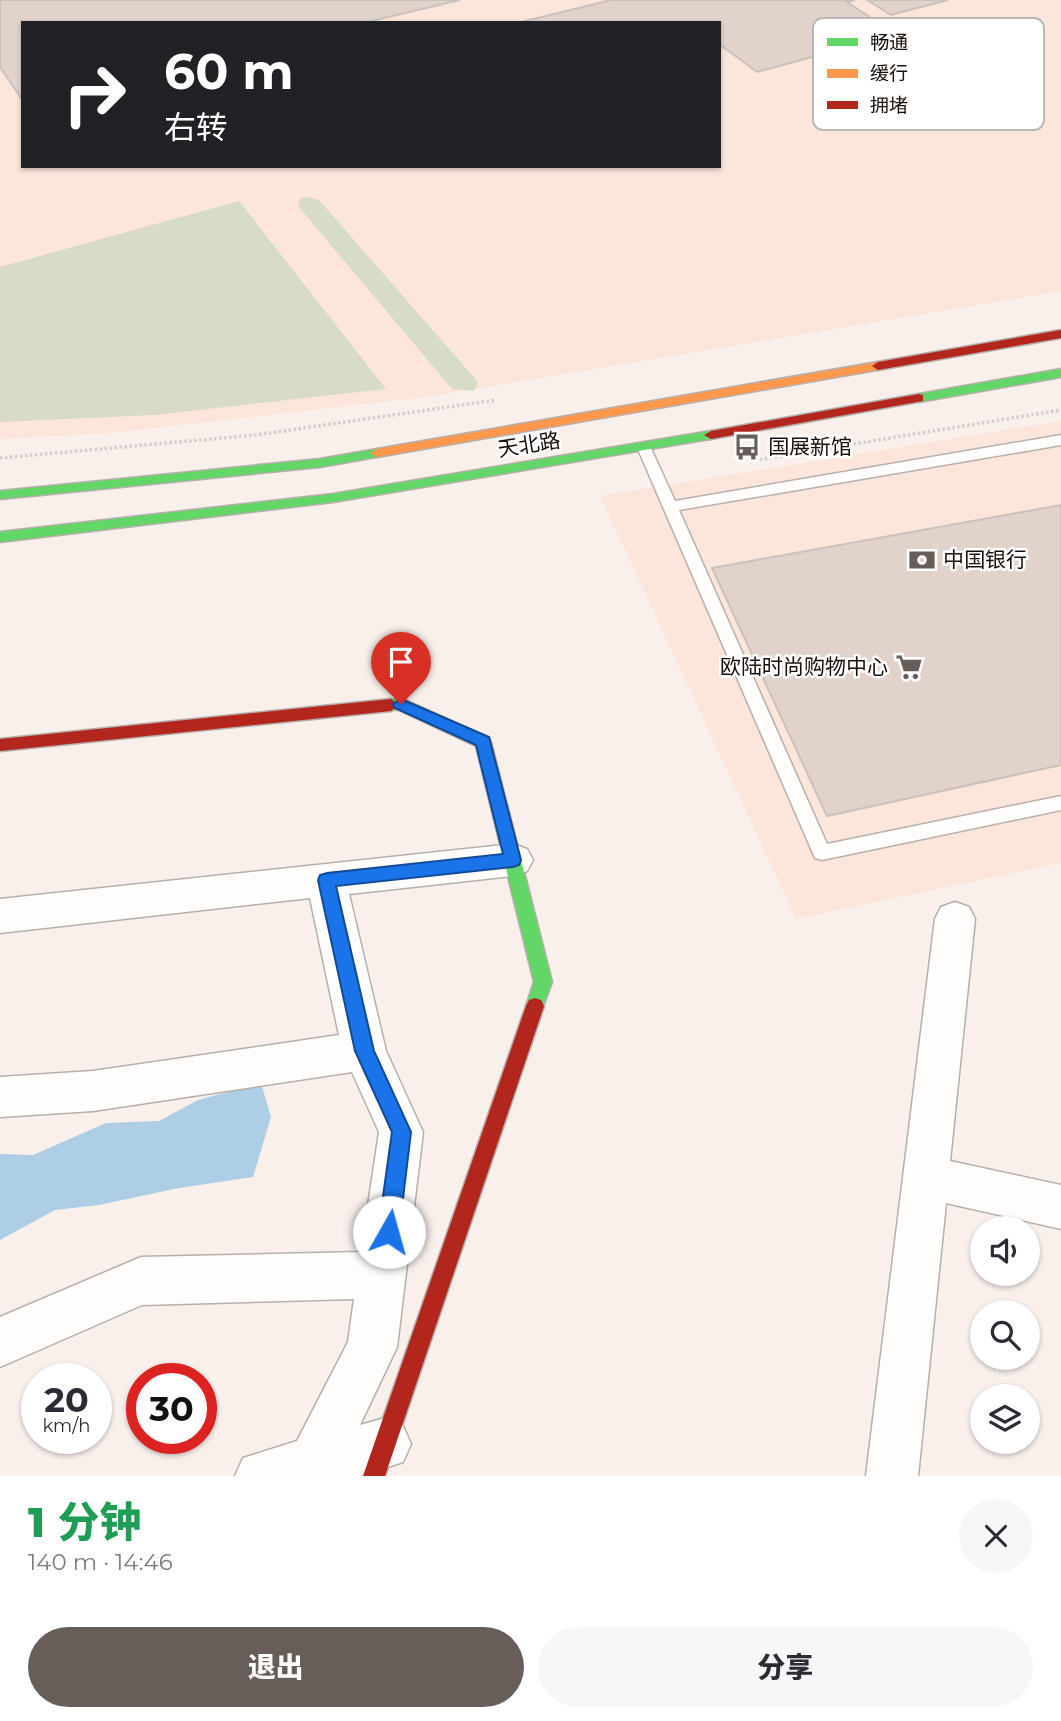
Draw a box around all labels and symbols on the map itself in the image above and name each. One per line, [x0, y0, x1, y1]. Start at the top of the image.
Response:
legend [813, 18, 1044, 130]
text: 畅通 [870, 31, 908, 54]
text: 缓行 [870, 62, 908, 85]
text: 拥堵 [870, 94, 908, 117]
street label: 天北路 [496, 427, 562, 462]
bus stop icon: 国展新馆 [732, 432, 762, 462]
place label: 国展新馆 [768, 434, 852, 459]
bank icon: 中国银行 [907, 545, 937, 575]
place label: 中国银行 [943, 547, 1027, 572]
pin [371, 632, 431, 704]
supermarket icon: 欧陆时尚购物中心 [894, 652, 924, 682]
place label: 欧陆时尚购物中心 [720, 654, 888, 679]
position arrow [352, 1195, 426, 1269]
speed limit sign: 30 [126, 1363, 217, 1454]

